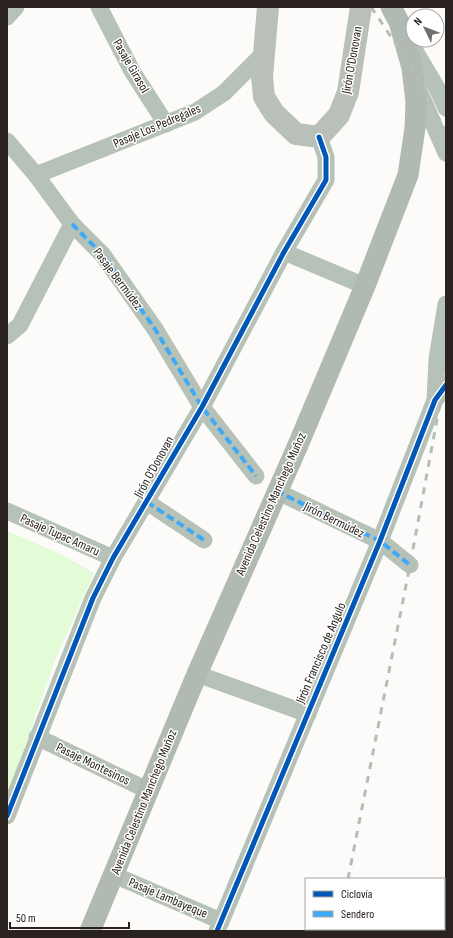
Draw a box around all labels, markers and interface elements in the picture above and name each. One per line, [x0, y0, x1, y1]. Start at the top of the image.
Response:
north arrow [405, 8, 445, 48]
text: N [411, 15, 425, 28]
street label: Jirón O'Donovan [338, 25, 366, 96]
street label: Pasaje Girasol [109, 36, 153, 96]
street label: Pasaje Los Pedregales [111, 100, 203, 152]
street label: Pasaje Bermúdez [90, 245, 147, 313]
street label: Avenida Celestino Manchego Muñoz [232, 430, 310, 579]
street label: Jirón O'Donovan [130, 433, 178, 502]
street label: Jirón Bermúdez [300, 498, 367, 542]
street label: Pasaje Tupac Amaru [18, 510, 102, 560]
street label: Jirón Francisco de Angulo [292, 600, 349, 707]
street label: Avenida Celestino Manchego Muñoz [107, 727, 181, 878]
street label: Pasaje Montesinos [53, 739, 133, 789]
street label: Pasaje Lambayeque [126, 874, 210, 922]
legend [305, 878, 445, 930]
text: Ciclovía [341, 887, 373, 902]
scale bar [10, 904, 129, 930]
text: Sendero [341, 907, 374, 922]
text: 50 m [16, 911, 36, 926]

